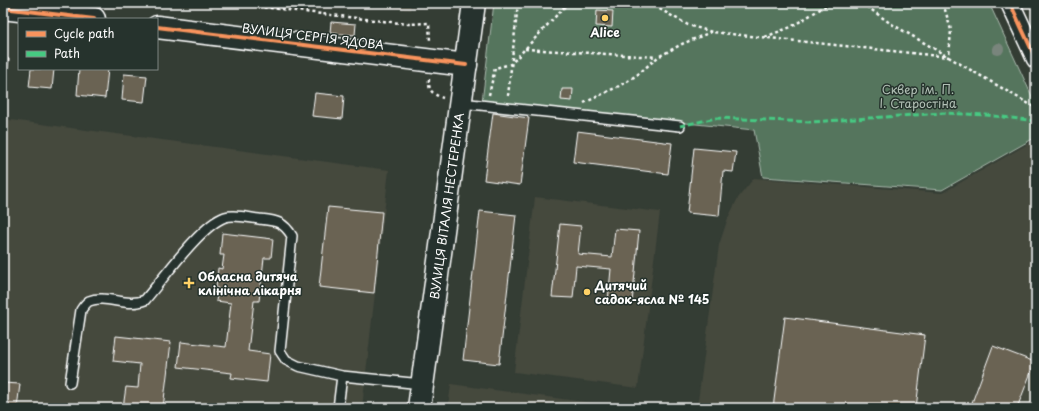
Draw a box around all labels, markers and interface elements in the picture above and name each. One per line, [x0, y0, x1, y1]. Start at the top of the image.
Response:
marker: Alice [600, 13, 610, 23]
legend [18, 18, 158, 70]
street label: ВУЛИЦЯ СЕРГІЯ ЯДОВА [241, 18, 385, 54]
place label: Alice [589, 23, 620, 41]
text: Cycle path [54, 24, 115, 42]
text: Path [54, 44, 80, 62]
park label: Сквер ім. П. І. Старостіна [880, 80, 957, 112]
street label: ВУЛИЦЯ ВІТАЛІЯ НЕСТЕРЕНКА [425, 112, 468, 300]
place label: Обласна дитяча клінічна лікарня [198, 267, 302, 299]
place label: Дитячий садок-ясла № 145 [594, 276, 709, 308]
marker: Обласна дитяча клінічна лікарня [183, 277, 195, 289]
marker: Дитячий садок-ясла № 145 [582, 287, 592, 297]

